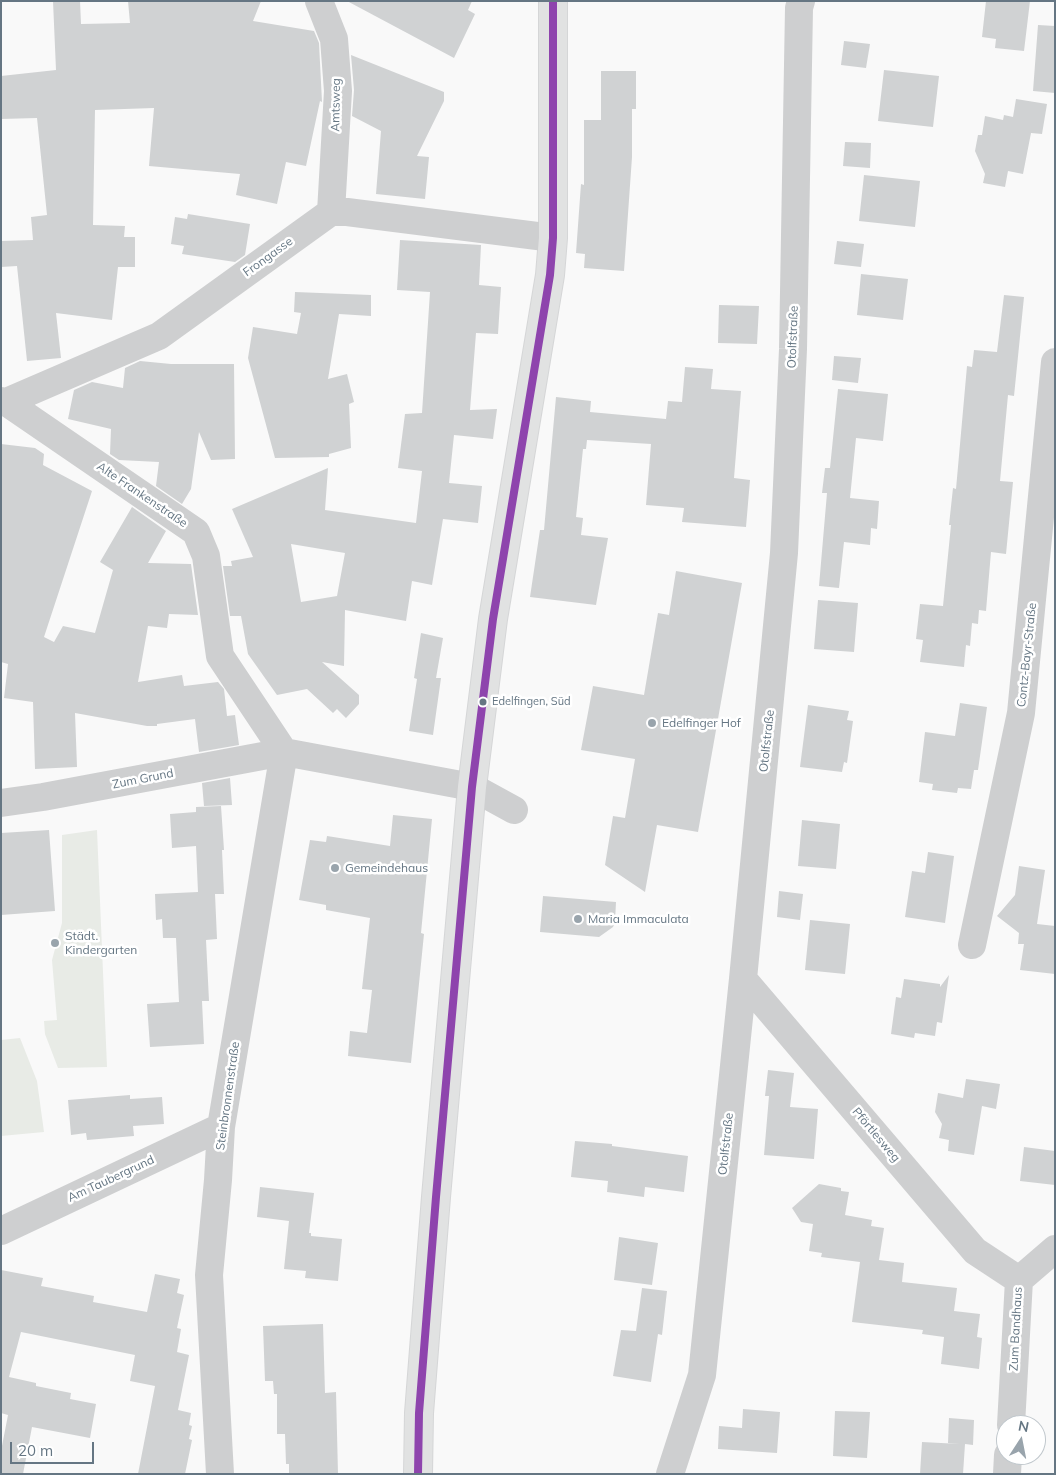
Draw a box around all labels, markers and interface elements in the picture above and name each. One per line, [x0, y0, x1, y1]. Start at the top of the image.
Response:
street label: Amtsweg [328, 78, 344, 132]
street label: Frongasse [240, 234, 296, 280]
street label: Otolfstraße [785, 305, 801, 369]
street label: Alte Frankenstraße [94, 459, 190, 531]
street label: Contz-Bayr-Straße [1014, 602, 1040, 708]
place label: Edelfingen, Süd [492, 695, 571, 709]
marker: Edelfingen, Süd [478, 697, 488, 707]
street label: Otolfstraße [757, 709, 777, 773]
place label: Edelfinger Hof [662, 716, 741, 730]
marker: Edelfinger Hof [646, 717, 658, 729]
street label: Zum Grund [111, 766, 175, 792]
place label: Gemeindehaus [345, 861, 428, 875]
marker: Gemeindehaus [329, 862, 341, 874]
place label: Maria Immaculata [588, 912, 689, 926]
marker: Maria Immaculata [572, 913, 584, 925]
place label: Städt. Kindergarten [65, 929, 137, 957]
marker: Städt. Kindergarten [49, 937, 61, 949]
street label: Steinbronnenstraße [213, 1041, 243, 1151]
street label: Pförtlesweg [849, 1105, 903, 1165]
street label: Otolfstraße [716, 1112, 736, 1176]
street label: Am Taubergrund [65, 1153, 157, 1205]
street label: Zum Bandhaus [1007, 1287, 1025, 1371]
north arrow [996, 1415, 1046, 1465]
text: N [1017, 1416, 1031, 1436]
scale bar [12, 1432, 96, 1464]
text: 20 m [18, 1441, 53, 1460]

